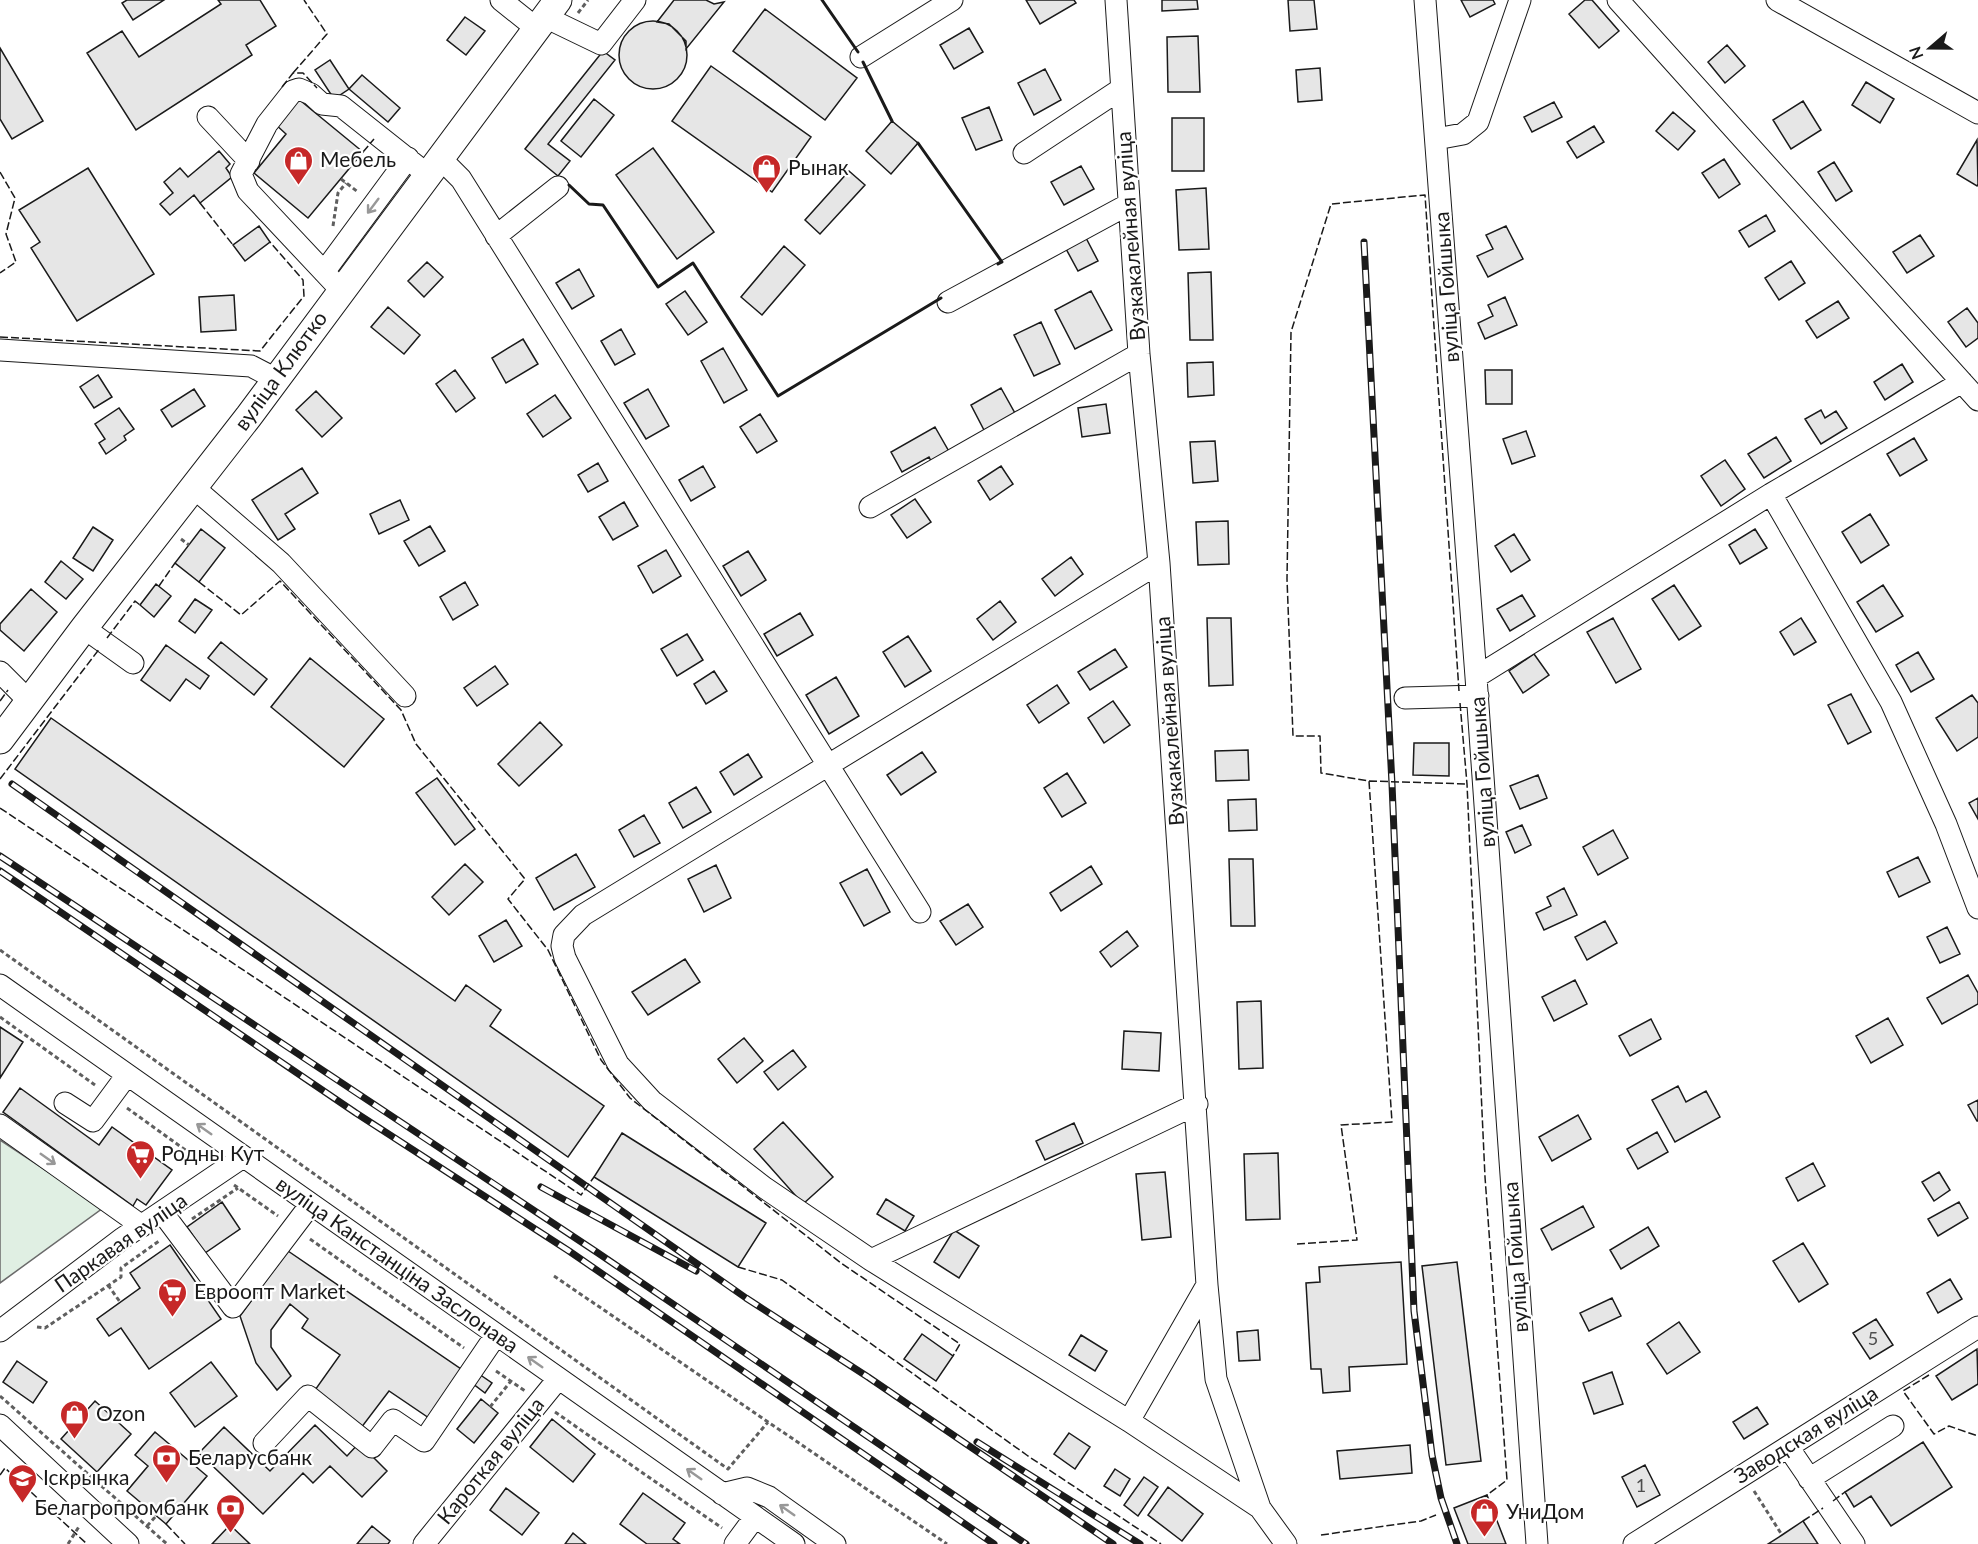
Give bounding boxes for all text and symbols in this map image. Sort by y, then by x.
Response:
north arrow [1900,18,1960,78]
text: N [1904,44,1926,62]
street label: Вузкакалейная вуліца [1110,130,1149,342]
shop icon: Мебель [283,144,315,186]
place label: Мебель [320,146,396,171]
shop icon: Рынак [751,152,783,194]
place label: Рынак [788,154,849,179]
one-way arrow [367,198,380,214]
street label: вуліца Гойшыка [1428,211,1463,363]
street label: вуліца Клютко [228,306,331,435]
street label: Вузкакалейная вуліца [1149,615,1188,827]
street label: вуліца Гойшыка [1464,696,1499,848]
one-way arrow [196,1123,212,1135]
supermarket icon: Родны Кут [124,1138,156,1180]
place label: Родны Кут [161,1140,265,1165]
one-way arrow [39,1153,55,1165]
street label: вуліца Канстанціна Заслонава [272,1170,524,1357]
street label: вуліца Гойшыка [1497,1181,1532,1333]
street label: Паркавая вуліца [49,1187,191,1297]
supermarket icon: Евроопт Market [157,1276,189,1318]
place label: Евроопт Market [194,1278,346,1303]
house number: 5 [1868,1327,1878,1349]
one-way arrow [527,1356,543,1368]
street label: Заводская вуліца [1729,1380,1882,1488]
street label: Кароткая вуліца [431,1392,549,1528]
shop icon: Ozon [59,1398,91,1440]
place label: Ozon [96,1400,146,1425]
bank icon: Беларусбанк [151,1442,183,1484]
place label: Беларусбанк [188,1444,312,1469]
school or university icon: Іскрынка [6,1462,38,1504]
place label: Іскрынка [43,1464,130,1489]
one-way arrow [687,1468,703,1480]
house number: 1 [1636,1474,1646,1496]
bank icon: Белагропромбанк [214,1492,246,1534]
place label: Белагропромбанк [34,1494,209,1519]
shop icon: УниДом [1469,1496,1501,1538]
place label: УниДом [1506,1498,1584,1523]
one-way arrow [780,1504,796,1516]

